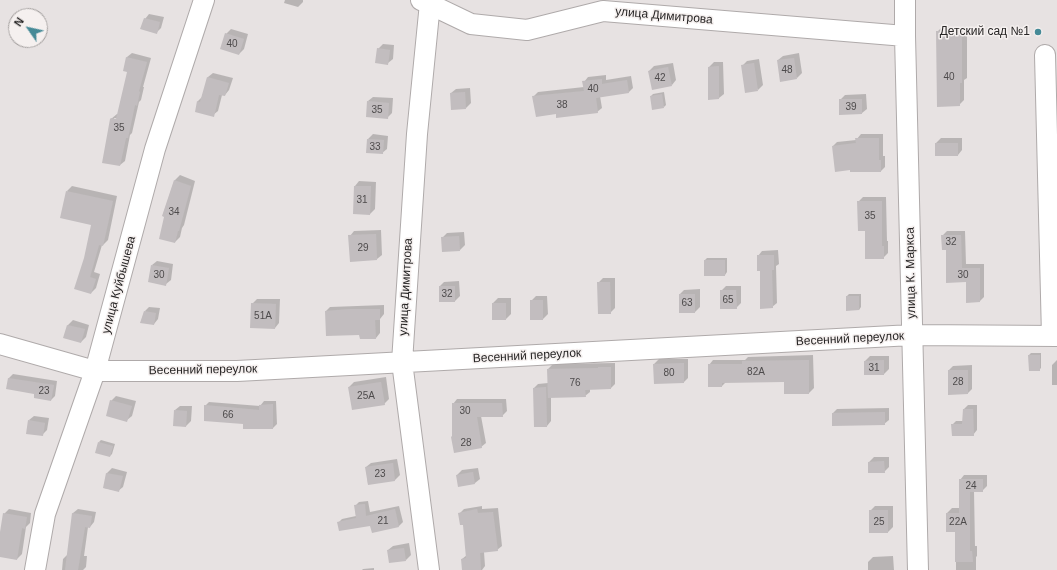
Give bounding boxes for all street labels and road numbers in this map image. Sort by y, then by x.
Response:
street label: улица Димитрова [615,5,713,27]
street label: улица К. Маркса [903,227,919,319]
street label: улица Куйбышева [99,234,139,336]
street label: улица Димитрова [396,238,416,336]
street label: Весенний переулок [795,329,905,349]
street label: Весенний переулок [472,346,582,366]
street label: Весенний переулок [149,362,257,378]

